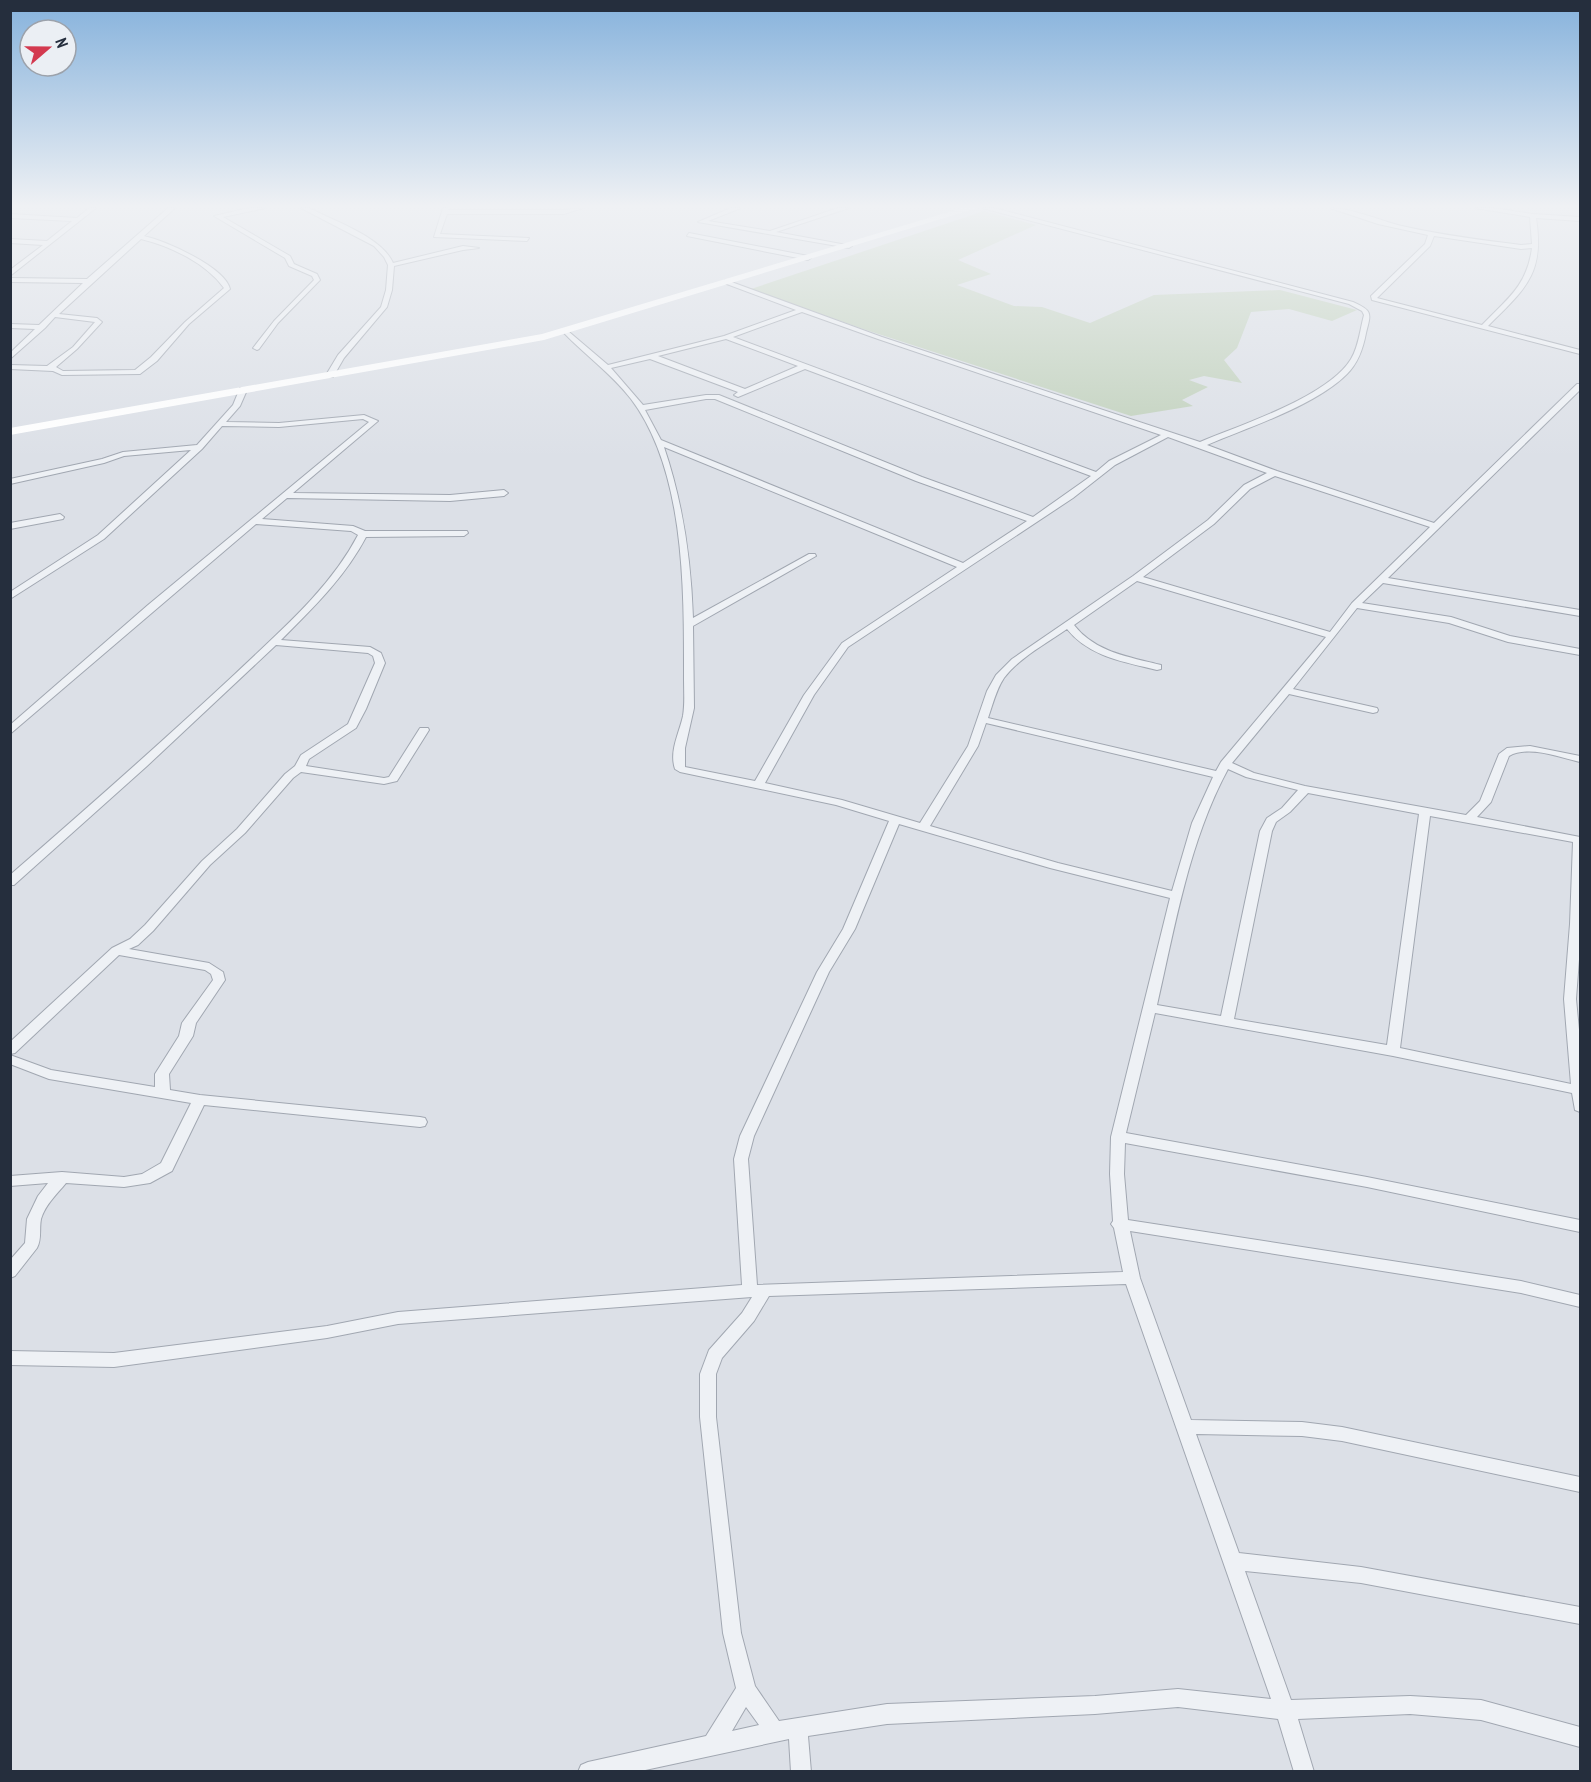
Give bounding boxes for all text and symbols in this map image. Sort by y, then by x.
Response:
north arrow [18,18,78,78]
text: N [51,35,73,50]

